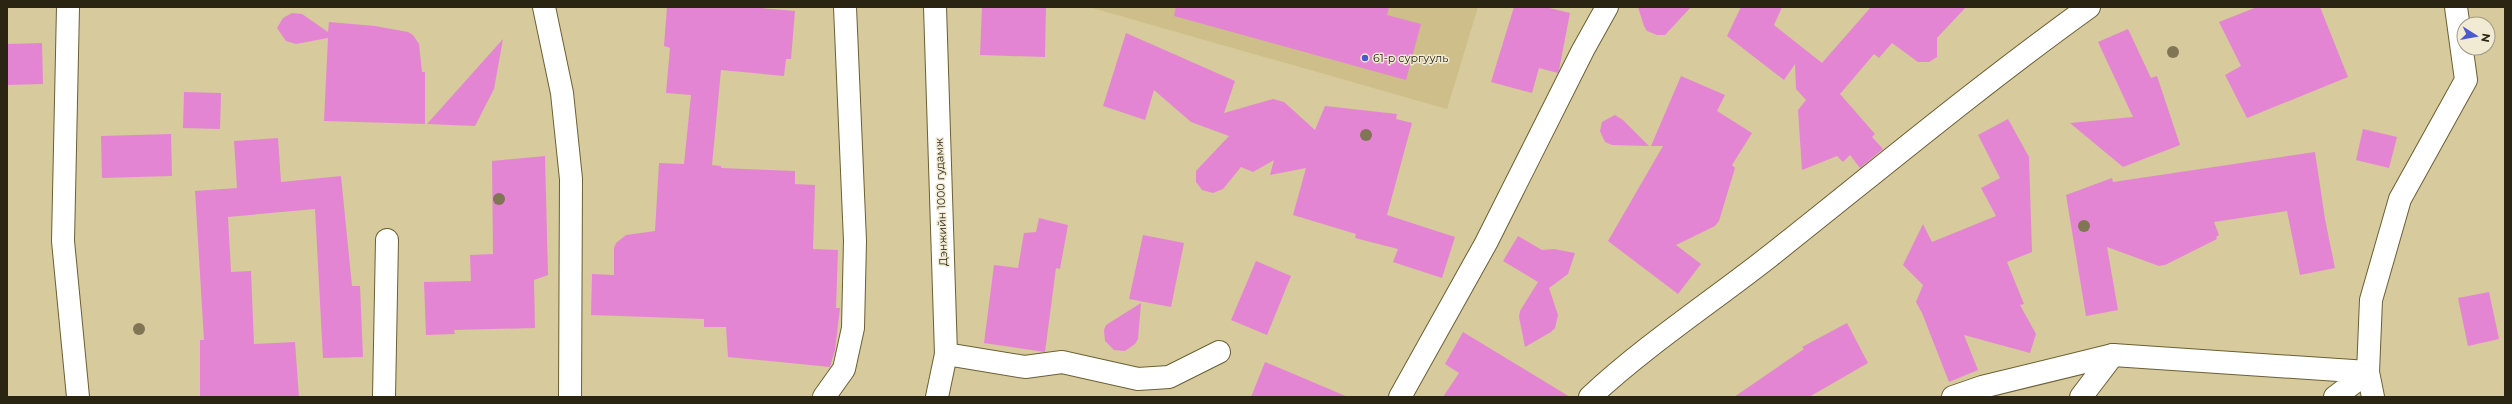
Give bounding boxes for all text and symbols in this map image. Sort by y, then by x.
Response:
north arrow [2456,16,2496,56]
text: N [2478,32,2494,44]
place label: 61-р сургууль [1373,51,1448,65]
marker: 61-р сургууль [1360,53,1370,63]
street label: Дэнжийн 1000 гудамж [932,138,950,266]

